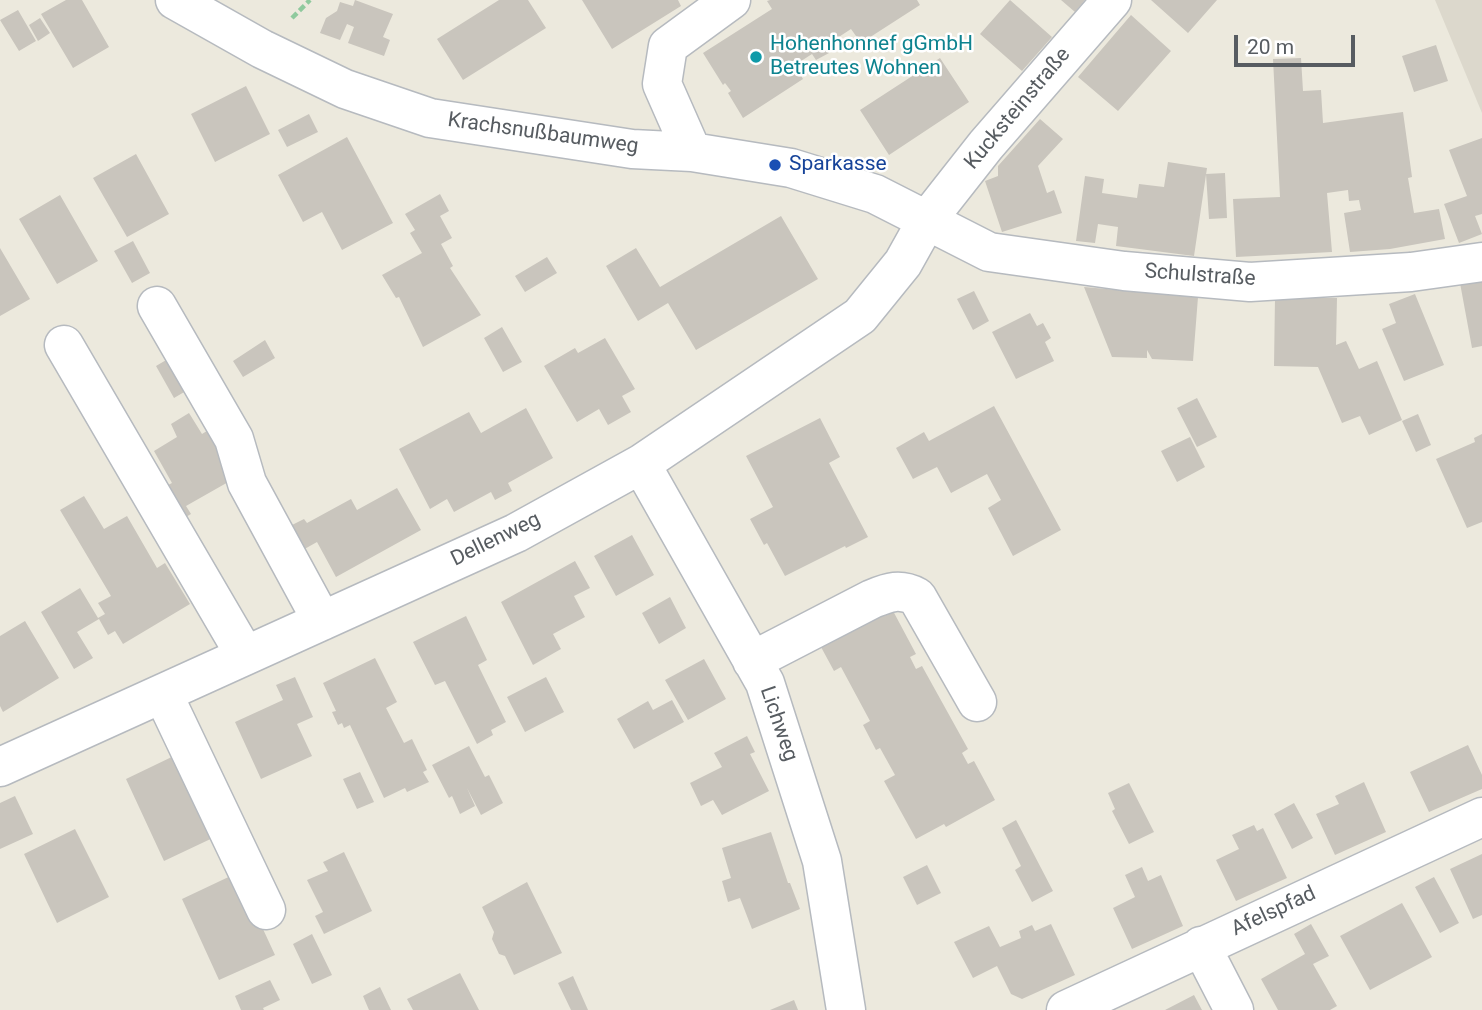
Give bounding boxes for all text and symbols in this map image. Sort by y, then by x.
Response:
scale bar [1237,21,1358,65]
place label: Hohenhonnef gGmbH Betreutes Wohnen [770,32,973,82]
text: 20 m [1247,35,1294,59]
street label: Kucksteinstraße [960,43,1076,175]
marker: Hohenhonnef gGmbH Betreutes Wohnen [748,49,764,65]
street label: Krachsnußbaumweg [446,108,640,160]
place label: Sparkasse [789,152,887,178]
marker: Sparkasse [767,157,783,173]
street label: Schulstraße [1144,260,1256,292]
street label: Dellenweg [447,508,545,572]
street label: Lichweg [753,683,803,765]
street label: Afelspfad [1228,882,1320,942]

